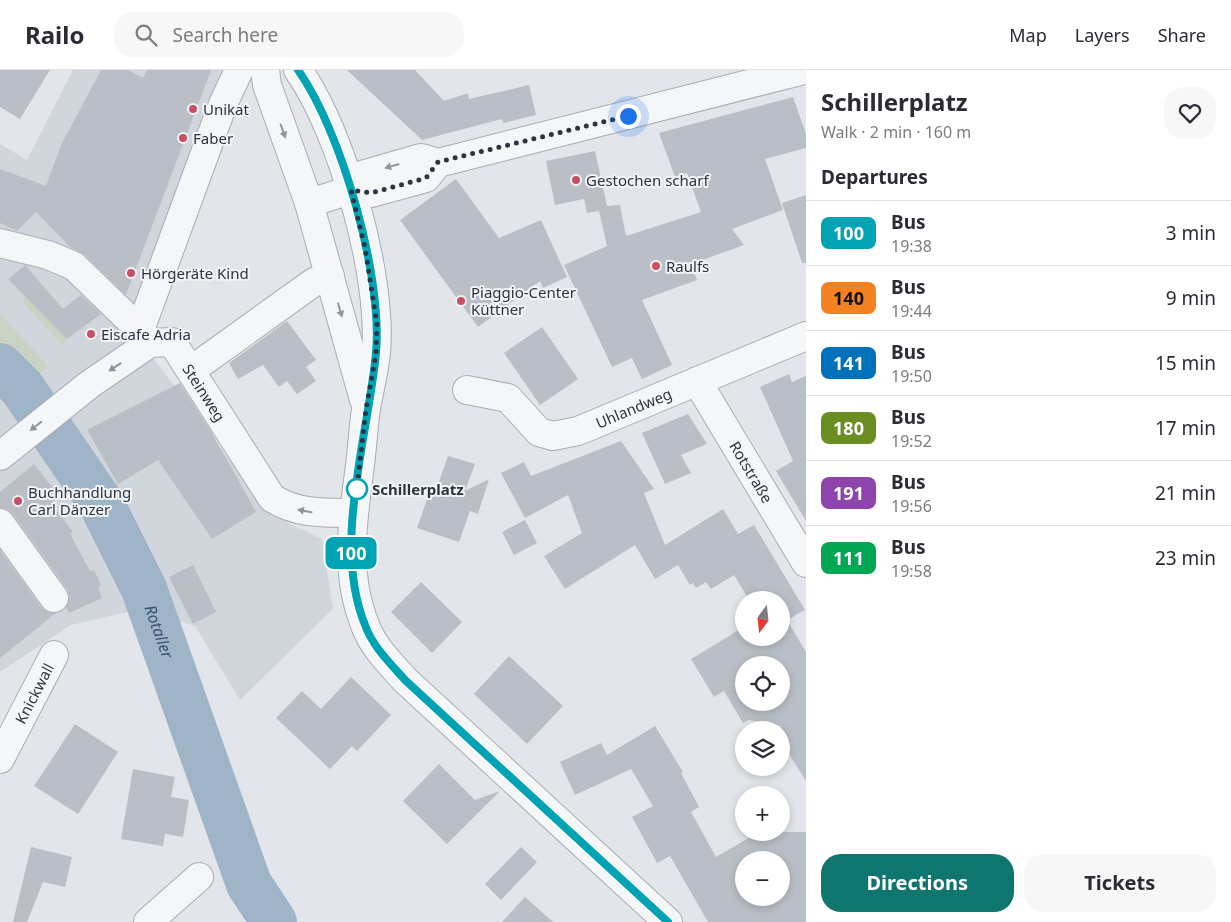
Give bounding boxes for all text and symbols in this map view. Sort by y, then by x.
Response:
search box [114,12,464,57]
text: Railo [25,18,84,51]
icon: search [132,21,160,49]
text: Search here [172,22,278,48]
text: Map [1009,23,1047,47]
text: Layers [1075,23,1130,47]
text: Share [1158,23,1206,47]
text: Schillerplatz [821,85,968,118]
button: heart [1164,87,1216,139]
place label: Unikat [203,99,250,119]
marker: Unikat [187,103,199,115]
your location [616,104,641,129]
text: Walk · 2 min · 160 m [821,121,971,143]
one-way arrow [279,124,287,139]
place label: Faber [193,128,233,148]
marker: Faber [177,132,189,144]
one-way arrow [384,163,399,171]
text: Departures [821,164,928,190]
place label: Gestochen scharf [586,170,709,190]
marker: Gestochen scharf [570,174,582,186]
text: Bus [891,209,926,235]
text: 3 min [1166,220,1216,246]
text: 100 [833,221,864,245]
text: 19:38 [891,235,932,257]
place label: Raulfs [666,256,709,276]
marker: Raulfs [650,260,662,272]
place label: Hörgeräte Kind [141,263,249,283]
marker: Hörgeräte Kind [125,267,137,279]
text: Bus [891,274,926,300]
place label: Piaggio-Center Küttner [471,282,576,319]
text: 9 min [1166,285,1216,311]
text: 140 [833,286,864,310]
marker: Piaggio-Center Küttner [455,295,467,307]
text: 19:44 [891,300,932,322]
one-way arrow [336,303,344,318]
place label: Eiscafe Adria [101,324,191,344]
marker: Eiscafe Adria [85,328,97,340]
text: Bus [891,339,926,365]
text: 15 min [1155,350,1216,376]
text: 141 [833,351,864,375]
street label: Steinweg [179,360,230,425]
one-way arrow [108,362,122,372]
text: 19:50 [891,365,932,387]
street label: Uhlandweg [593,383,675,433]
text: Bus [891,404,926,430]
text: 17 min [1155,415,1216,441]
text: 180 [833,416,864,440]
one-way arrow [30,421,43,432]
text: 19:52 [891,430,932,452]
street label: Rotstraße [725,437,778,507]
text: Bus [891,469,926,495]
marker: Schillerplatz [346,478,368,500]
place label: Schillerplatz [372,479,464,499]
text: 21 min [1155,480,1216,506]
text: 191 [833,481,864,505]
place label: Buchhandlung Carl Dänzer [28,482,131,519]
marker: Buchhandlung Carl Dänzer [12,495,24,507]
text: 19:56 [891,495,932,517]
one-way arrow [296,506,312,514]
text: Bus [891,534,926,560]
line badge: 100 [322,537,380,569]
text: 100 [336,541,366,565]
text: 23 min [1155,545,1216,571]
text: 111 [833,546,864,570]
text: 19:58 [891,560,932,582]
north arrow [735,591,790,646]
map controls [735,591,790,906]
water label: Rotaller [140,602,179,662]
button: locate [735,656,790,711]
street label: Knickwall [10,660,58,727]
button: layers [735,721,790,776]
button: + [735,786,790,841]
button: − [735,851,790,906]
button: Directions [821,854,1014,912]
button: Tickets [1024,854,1216,912]

